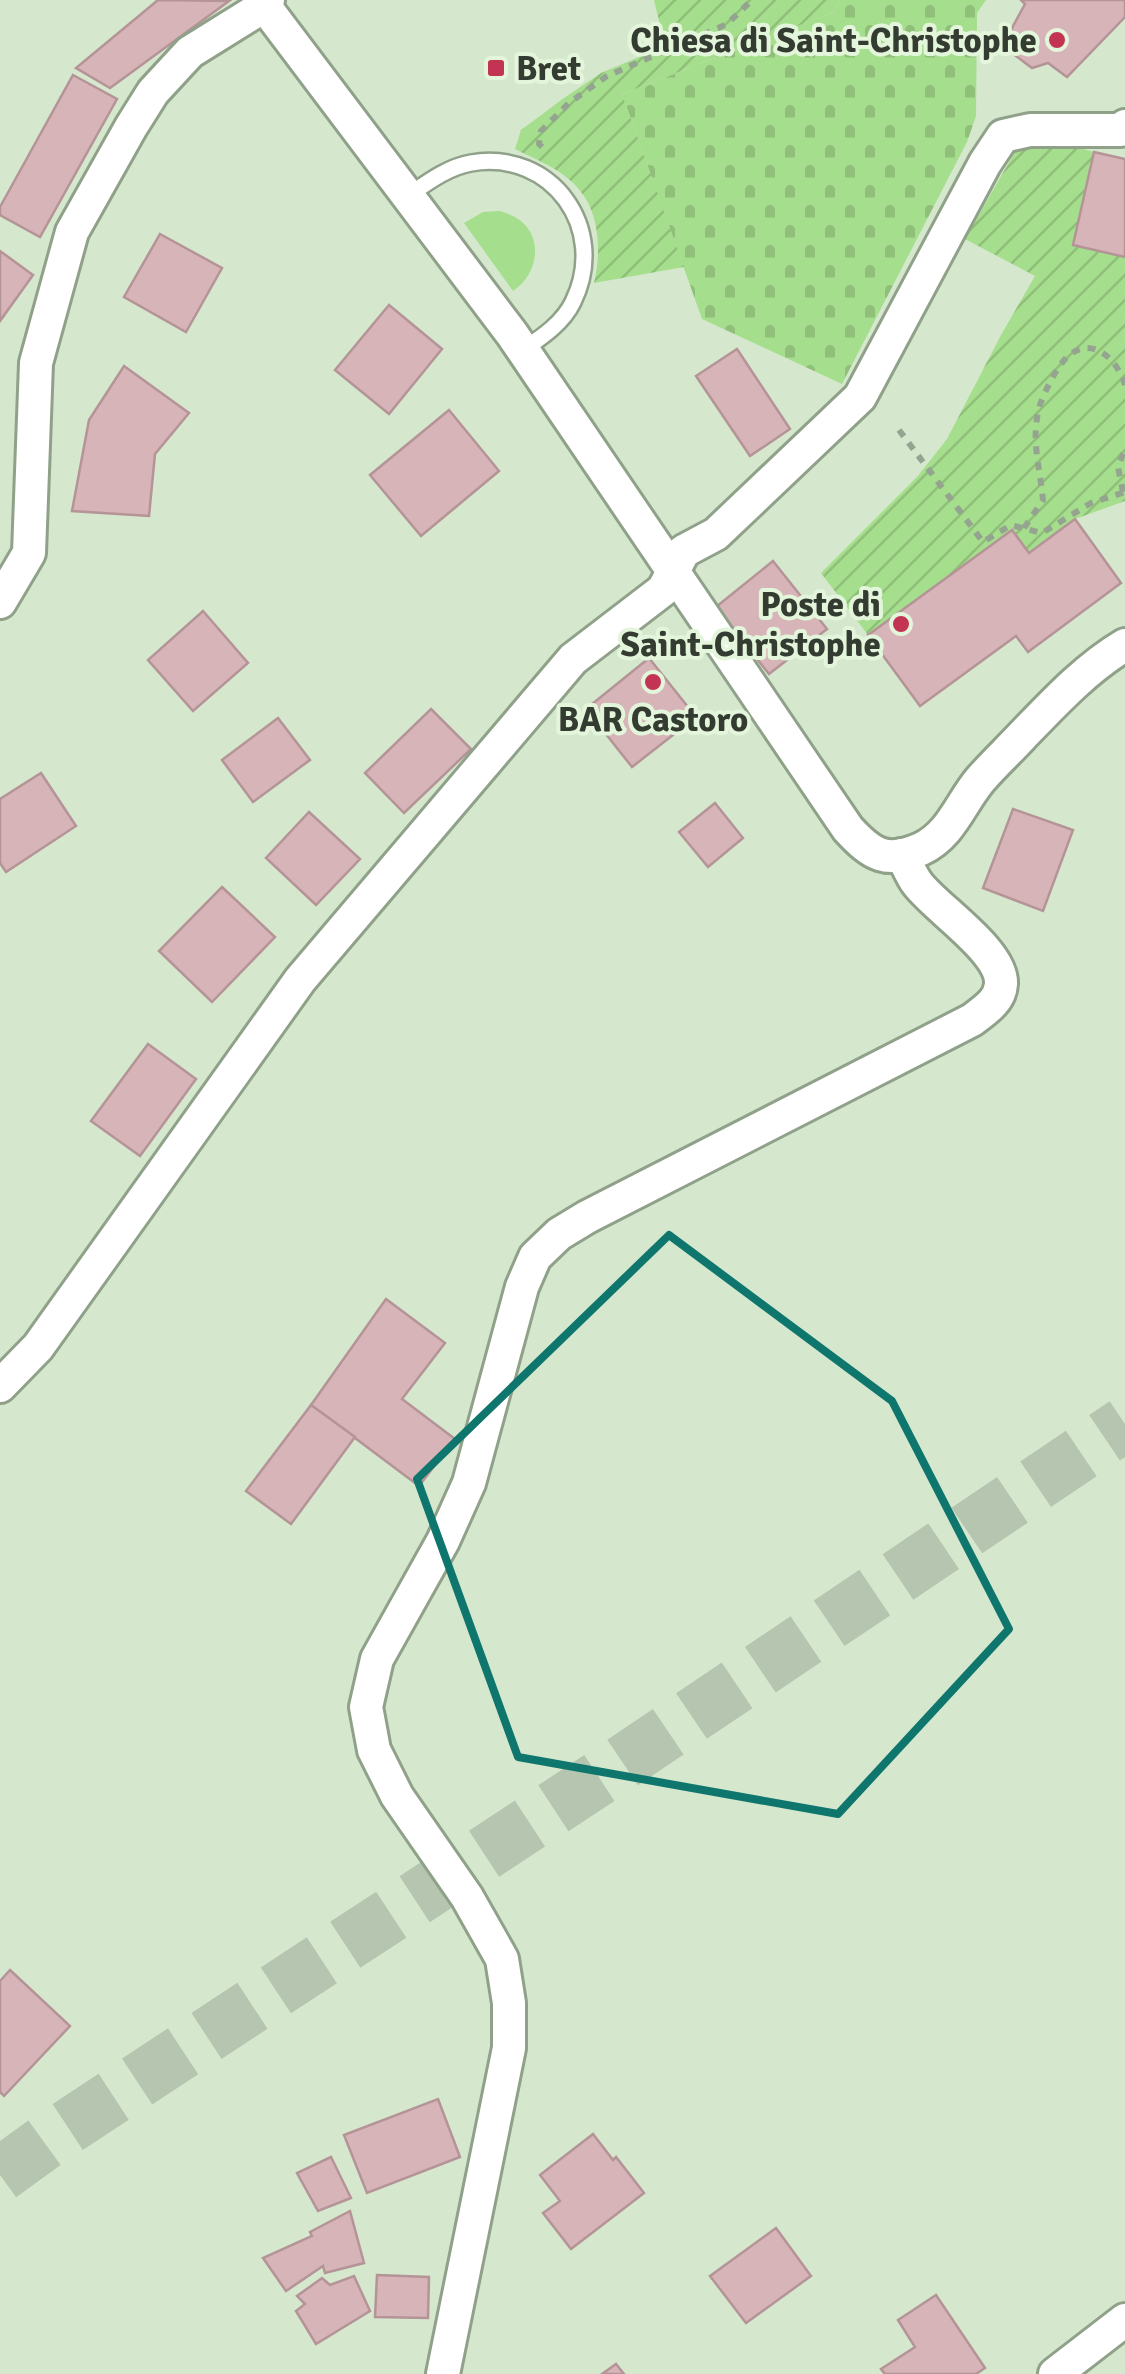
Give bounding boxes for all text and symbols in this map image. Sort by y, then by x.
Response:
place label: Chiesa di Saint-Christophe [630,19,1037,62]
marker: Chiesa di Saint-Christophe [1046,29,1068,51]
place label: Bret [516,47,581,90]
marker: Bret [485,57,507,79]
place label: Poste di Saint-Christophe [620,583,881,666]
marker: Poste di Saint-Christophe [890,613,912,635]
marker: BAR Castoro [642,671,664,693]
place label: BAR Castoro [558,698,748,741]

